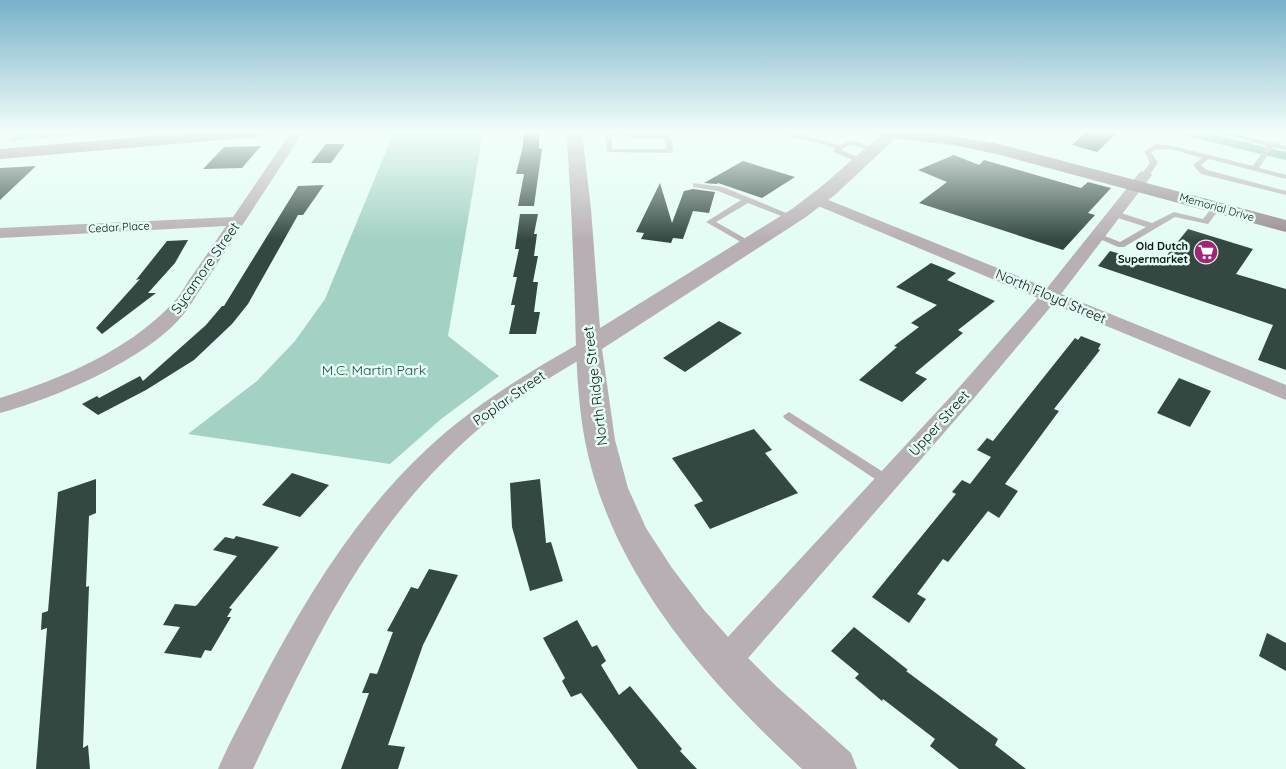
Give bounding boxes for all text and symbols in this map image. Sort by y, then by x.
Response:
street label: Memorial Drive [1178,190,1256,224]
street label: Cedar Place [88,218,150,236]
street label: Sycamore Street [167,218,243,317]
place label: Old Dutch Supermarket [1118,239,1188,266]
supermarket icon: Old Dutch Supermarket [1193,239,1219,265]
street label: North Floyd Street [993,265,1109,328]
street label: North Ridge Street [579,325,611,447]
park label: M.C. Martin Park [322,361,426,379]
street label: Poplar Street [469,366,549,430]
street label: Upper Street [905,386,973,460]

